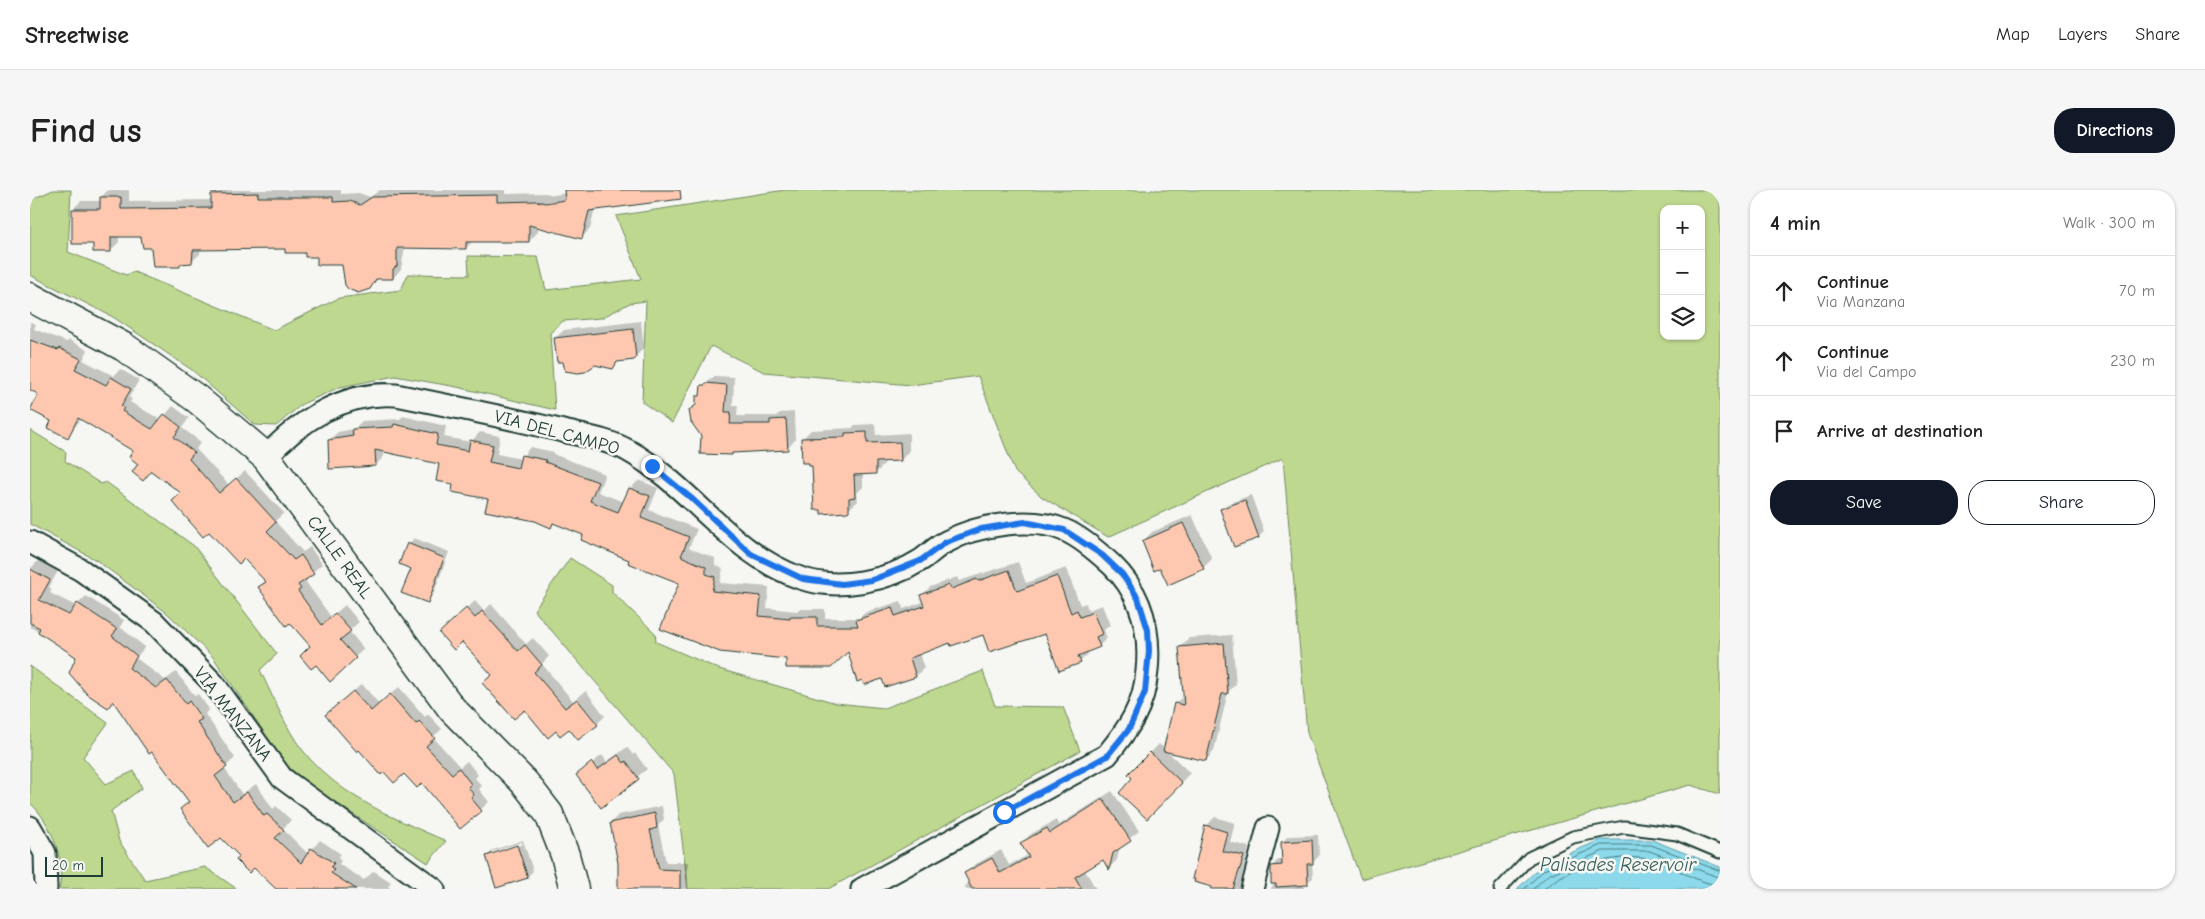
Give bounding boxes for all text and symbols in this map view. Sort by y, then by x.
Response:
text: Streetwise [25,21,129,49]
text: Map [1996,24,2030,45]
text: Layers [2058,24,2107,45]
text: Share [2135,24,2180,45]
button: Directions [2054,108,2175,153]
text: Find us [30,110,142,151]
map controls [1660,205,1705,340]
button: + [1660,205,1705,250]
text: 4 min [1770,211,1821,235]
text: Walk · 300 m [2063,214,2155,232]
button: − [1660,250,1705,295]
text: Continue [1817,271,1889,293]
icon: ahead [1770,277,1798,305]
text: 70 m [2119,282,2155,300]
text: Via Manzana [1817,293,1905,311]
button: layers [1660,295,1705,340]
text: Continue [1817,341,1889,363]
icon: ahead [1770,347,1798,375]
text: 230 m [2110,352,2155,370]
text: Via del Campo [1817,363,1916,381]
street label: VIA DEL CAMPO [492,406,622,459]
icon: arrive [1770,417,1798,445]
text: Arrive at destination [1817,420,1983,442]
route end [641,455,664,478]
button: Save [1770,480,1958,525]
button: Share [1968,480,2155,525]
street label: CALLE REAL [302,512,377,603]
street label: VIA MANZANA [189,663,276,766]
route start [993,801,1016,824]
scale bar [45,854,102,877]
water label: Palisades Reservoir [1540,854,1697,876]
text: 20 m [52,857,84,874]

